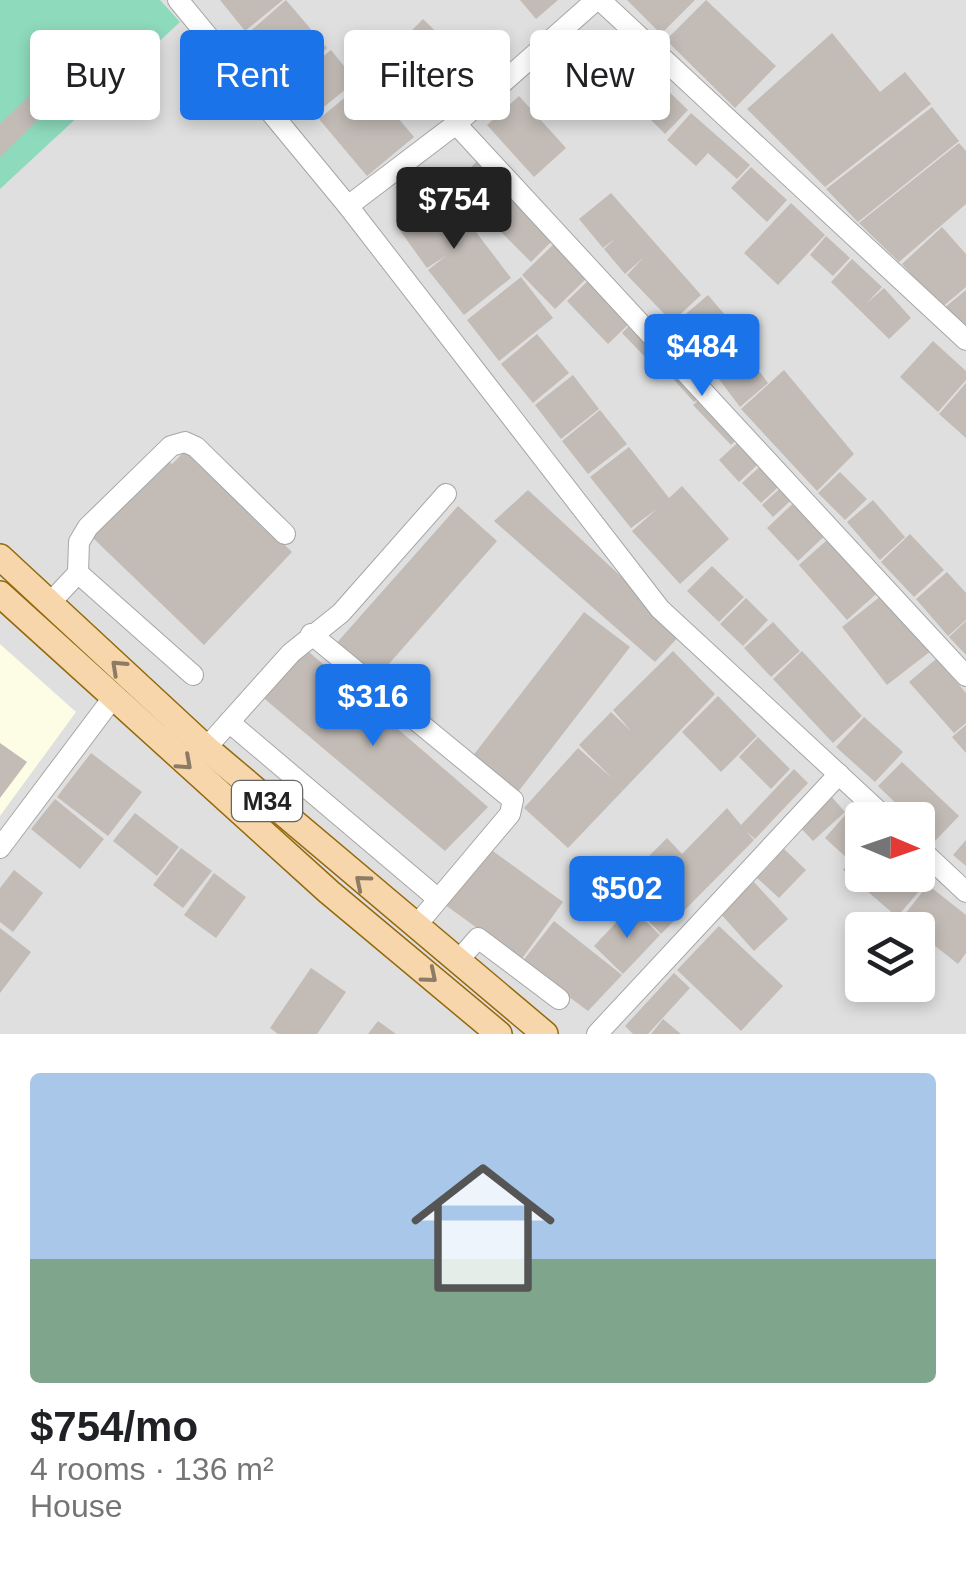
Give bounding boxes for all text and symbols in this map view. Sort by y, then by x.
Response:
chip: Buy [30,30,160,120]
chip: Rent [180,30,324,120]
chip: Filters [344,30,510,120]
chip: New [530,30,670,120]
pin: $754 [395,167,513,252]
text: $754 [418,181,490,217]
pin: $484 [643,314,761,399]
text: $484 [666,328,738,364]
one-way arrow [111,661,130,679]
pin: $316 [314,664,432,749]
text: $316 [337,678,409,714]
one-way arrow [173,752,191,770]
road number: M34 [232,781,302,821]
north arrow [845,802,935,892]
map controls [845,802,935,1002]
pin: $502 [568,856,686,941]
text: $502 [591,870,663,906]
one-way arrow [356,876,374,894]
button: layers [845,912,935,1002]
one-way arrow [419,965,437,983]
icon: home [393,1138,573,1318]
text: $754/mo [30,1403,198,1450]
text: 4 rooms · 136 m² [30,1451,274,1487]
text: House [30,1488,123,1524]

